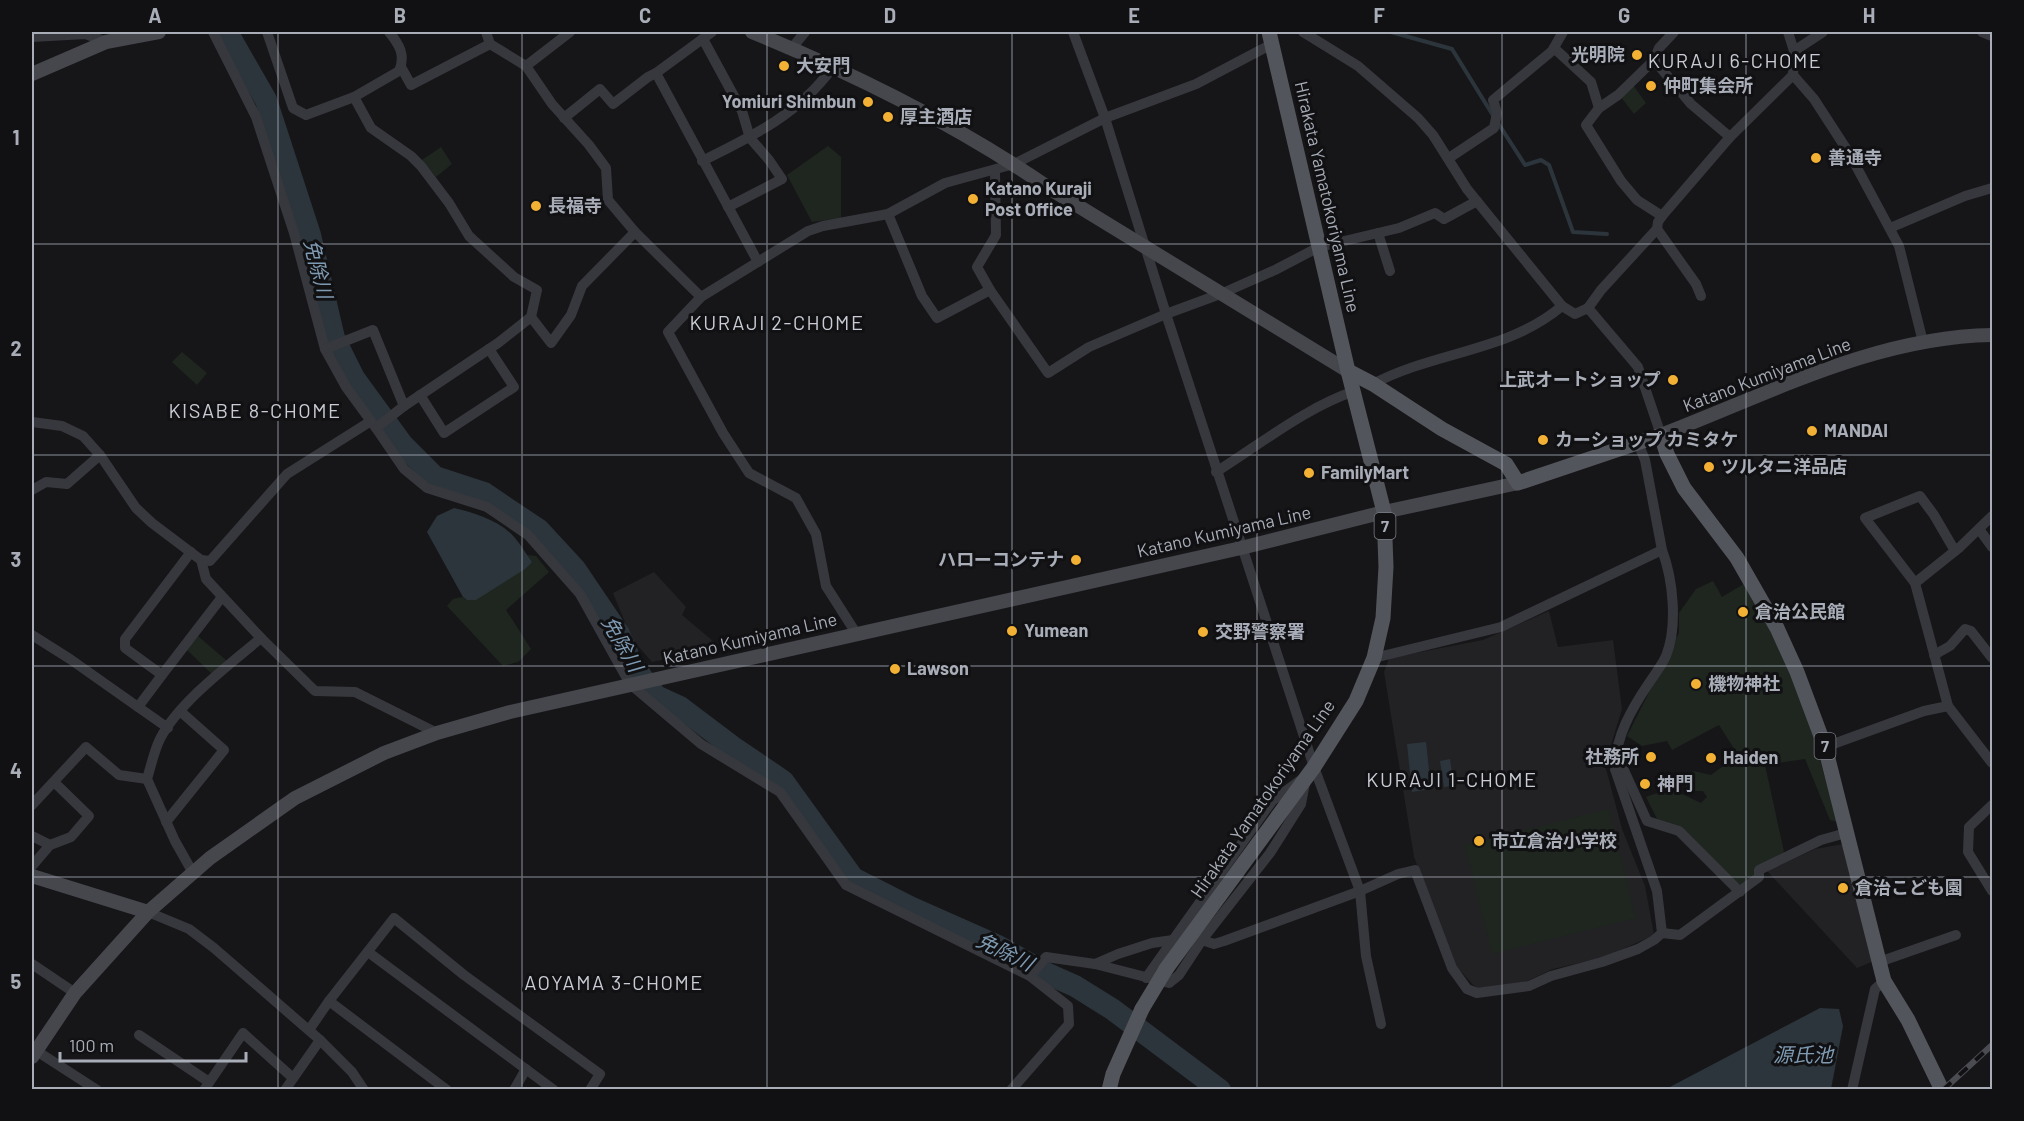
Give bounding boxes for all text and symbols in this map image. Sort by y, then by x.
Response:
text: A [148,3,162,27]
text: B [394,3,406,27]
text: C [639,3,651,27]
text: D [884,3,896,27]
text: E [1128,3,1140,27]
text: F [1373,3,1385,27]
text: G [1618,3,1630,27]
text: H [1863,3,1875,27]
place label: 光明院 [1571,43,1625,65]
marker: 光明院 [1630,48,1644,62]
district label: KURAJI 6-CHOME [1648,48,1822,72]
place label: 大安門 [796,54,850,76]
marker: 大安門 [777,59,791,73]
place label: 仲町集会所 [1663,74,1753,96]
street label: Hirakata Yamatokoriyama Line [1291,79,1365,315]
marker: 仲町集会所 [1644,79,1658,93]
place label: Yomiuri Shimbun [722,90,856,112]
marker: Yomiuri Shimbun [861,95,875,109]
place label: 厚主酒店 [900,105,972,127]
marker: 厚主酒店 [881,110,895,124]
text: 1 [12,125,20,149]
place label: 善通寺 [1828,146,1882,168]
marker: 善通寺 [1809,151,1823,165]
place label: Katano Kuraji Post Office [985,177,1092,220]
marker: Katano Kuraji Post Office [966,192,980,206]
place label: 長福寺 [548,194,602,216]
marker: 長福寺 [529,199,543,213]
water label: 免除川 [300,237,338,303]
district label: KURAJI 2-CHOME [689,310,865,334]
street label: Katano Kumiyama Line [1680,332,1854,416]
text: 2 [10,336,22,360]
place label: 上武オートショップ [1499,368,1661,390]
marker: 上武オートショップ [1666,373,1680,387]
district label: KISABE 8-CHOME [168,398,342,422]
place label: MANDAI [1824,419,1888,441]
marker: MANDAI [1805,424,1819,438]
place label: カーショップ カミタケ [1555,428,1738,450]
marker: カーショップ カミタケ [1536,433,1550,447]
place label: ツルタニ洋品店 [1721,455,1847,477]
marker: ツルタニ洋品店 [1702,460,1716,474]
place label: FamilyMart [1321,461,1409,483]
marker: FamilyMart [1302,466,1316,480]
street label: Katano Kumiyama Line [1135,500,1313,562]
road number: 7 [1374,513,1396,539]
text: 3 [11,547,21,571]
place label: ハローコンテナ [938,548,1064,570]
marker: ハローコンテナ [1069,553,1083,567]
place label: 倉治公民館 [1755,600,1845,622]
marker: 倉治公民館 [1736,605,1750,619]
street label: Katano Kumiyama Line [661,607,839,669]
water label: 免除川 [597,612,649,677]
place label: Yumean [1024,619,1088,641]
place label: 交野警察署 [1215,620,1305,642]
marker: Yumean [1005,624,1019,638]
marker: 交野警察署 [1196,625,1210,639]
place label: Lawson [907,657,969,679]
marker: Lawson [888,662,902,676]
place label: 機物神社 [1708,672,1780,694]
marker: 機物神社 [1689,677,1703,691]
street label: Hirakata Yamatokoriyama Line [1185,695,1339,902]
road number: 7 [1814,733,1836,759]
place label: 社務所 [1585,745,1639,767]
place label: Haiden [1723,746,1778,768]
marker: 社務所 [1644,750,1658,764]
marker: Haiden [1704,751,1718,765]
text: 4 [10,758,22,782]
district label: KURAJI 1-CHOME [1366,767,1538,791]
place label: 神門 [1657,772,1693,794]
marker: 神門 [1638,777,1652,791]
place label: 市立倉治小学校 [1491,829,1617,851]
marker: 市立倉治小学校 [1472,834,1486,848]
place label: 倉治こども園 [1855,876,1963,898]
marker: 倉治こども園 [1836,881,1850,895]
water label: 免除川 [973,927,1039,976]
text: 5 [11,969,22,993]
district label: AOYAMA 3-CHOME [524,970,704,994]
scale bar [60,1025,246,1063]
text: 100 m [69,1034,114,1056]
water label: 源氏池 [1773,1042,1835,1066]

